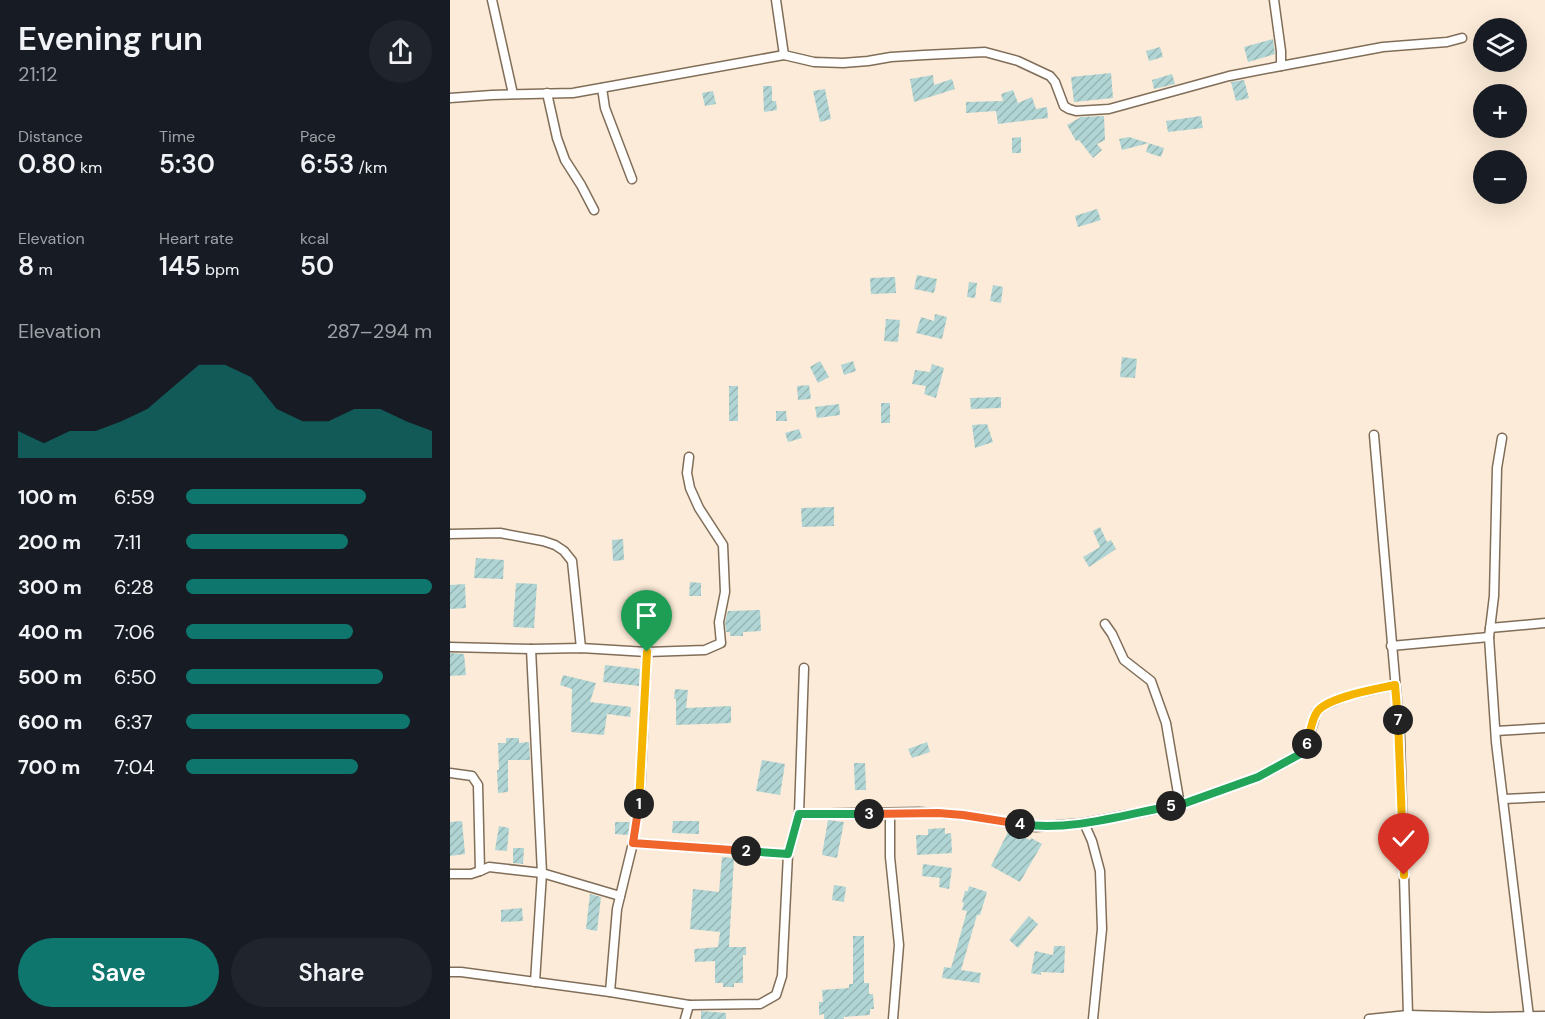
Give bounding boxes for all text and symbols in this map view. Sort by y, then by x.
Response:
text: Evening run [18,17,203,60]
map controls [1473,18,1527,204]
button: layers [1473,18,1527,72]
button: share [369,20,432,83]
text: 21:12 [18,61,58,87]
button: + [1473,84,1527,138]
text: Distance [18,126,83,147]
text: Time [159,126,195,147]
text: Pace [300,126,336,147]
text: 0.80 [18,147,76,181]
text: 5:30 [159,147,215,181]
text: 6:53 [300,147,354,181]
button: − [1473,150,1527,204]
text: km [76,157,102,178]
text: /km [354,157,387,178]
text: Elevation [18,228,85,249]
text: Heart rate [159,228,234,249]
text: kcal [300,228,329,249]
text: 8 [18,249,34,283]
text: 145 [159,249,201,283]
text: 50 [300,249,334,283]
text: m [34,259,53,280]
text: bpm [201,259,239,280]
text: Elevation [18,318,101,344]
text: 287–294 m [327,318,432,344]
text: 100 m [18,484,77,510]
text: 6:59 [114,484,155,510]
text: 200 m [18,529,81,555]
text: 7:11 [114,529,141,555]
text: 300 m [18,574,82,600]
text: 6:28 [114,574,154,600]
pin [621,590,672,652]
icon: arrive [630,599,663,632]
text: 400 m [18,619,83,645]
text: 7:06 [114,619,155,645]
text: 500 m [18,664,82,690]
text: 6:50 [114,664,156,690]
pin: 7 [1383,705,1413,735]
text: 600 m [18,709,82,735]
text: 6:37 [114,709,153,735]
text: 7 [1394,709,1402,730]
pin: 6 [1292,729,1322,759]
text: 6 [1302,733,1312,754]
text: 700 m [18,754,80,780]
text: 7:04 [114,754,155,780]
pin: 1 [624,789,654,819]
pin: 5 [1156,791,1186,821]
text: 1 [636,793,642,814]
text: 5 [1166,795,1176,816]
pin: 3 [854,799,884,829]
text: 3 [864,803,874,824]
pin: 4 [1005,809,1035,839]
text: 4 [1015,813,1025,834]
pin [1378,813,1429,875]
icon: check [1387,822,1420,855]
pin: 2 [731,836,761,866]
text: 2 [741,840,751,861]
button: Save [18,938,219,1007]
button: Share [231,938,432,1007]

